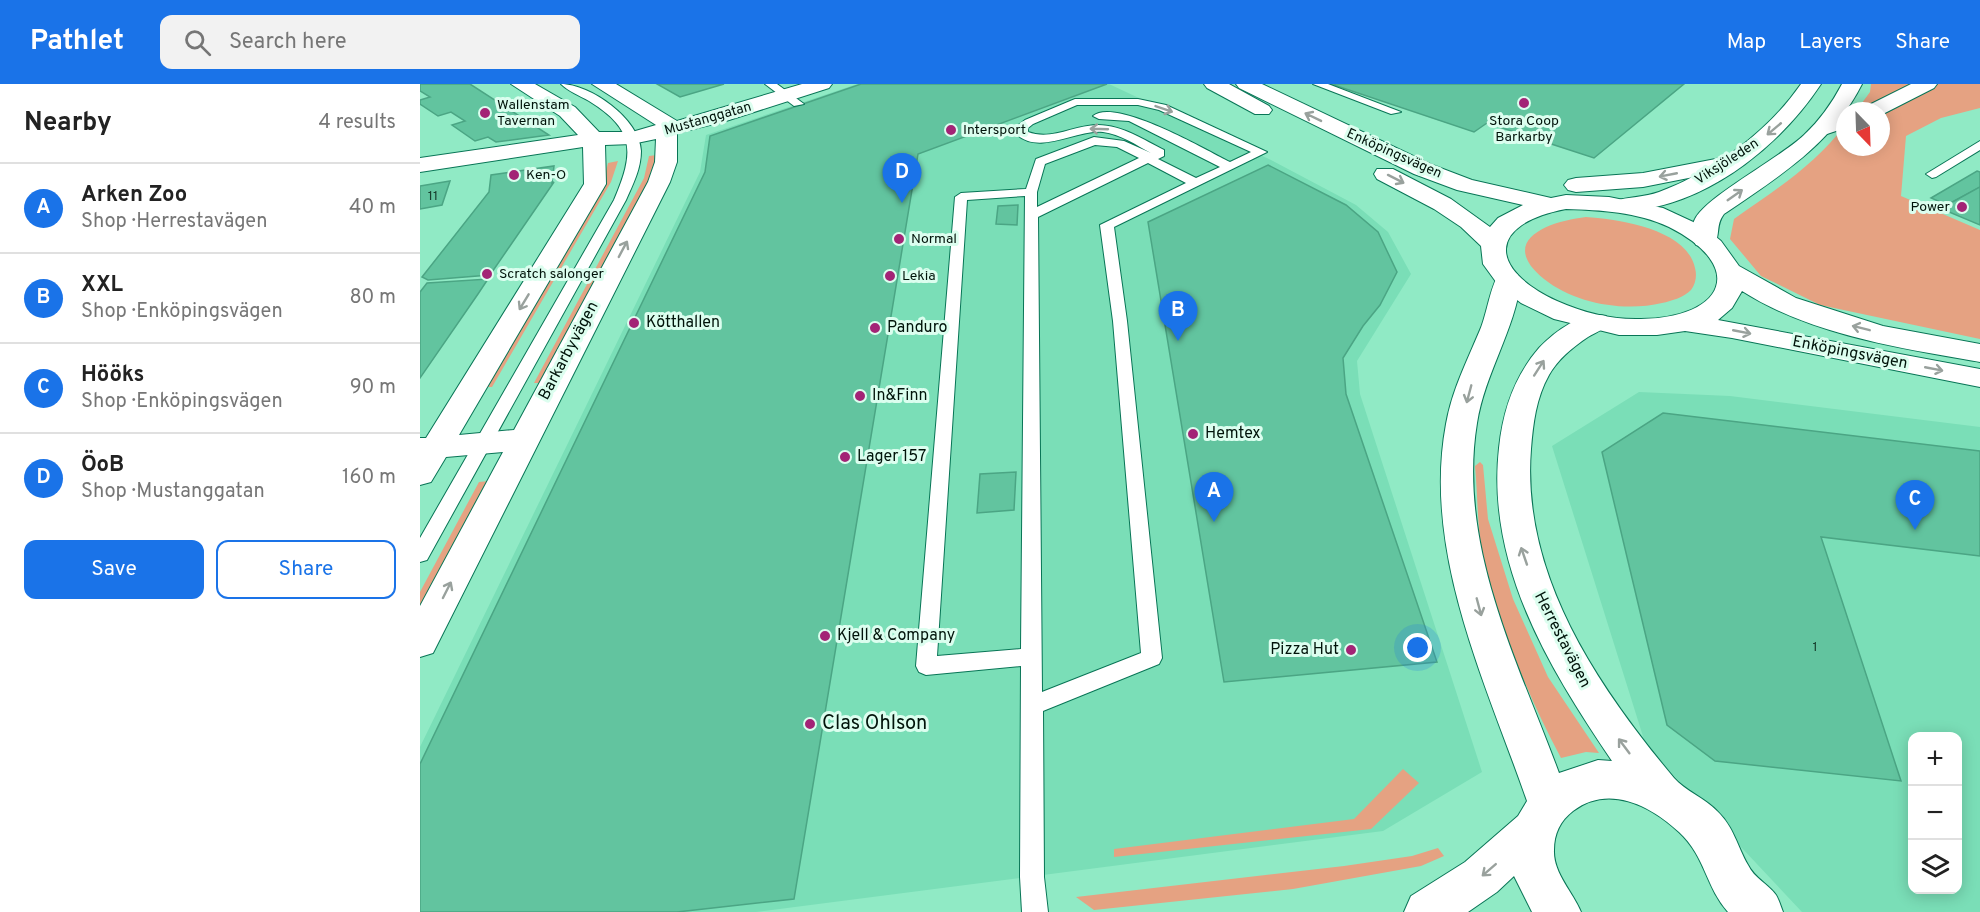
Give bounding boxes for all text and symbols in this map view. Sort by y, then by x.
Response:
search box [160,15,580,69]
text: Pathlet [30,24,124,60]
icon: search [181,26,214,59]
text: Search here [229,29,347,56]
text: Map [1727,29,1766,56]
text: Layers [1799,29,1862,56]
text: Share [1895,29,1950,56]
marker: Stora Coop Barkarby [1517,96,1531,110]
place label: Wallenstam Tavernan [497,97,570,130]
street label: Mustanggatan [662,98,754,140]
north arrow [1836,102,1890,156]
one-way arrow [1154,104,1173,115]
marker: Wallenstam Tavernan [478,106,492,120]
text: Nearby [24,107,112,140]
text: 4 results [319,110,396,136]
one-way arrow [1304,110,1322,122]
place label: Stora Coop Barkarby [1489,113,1559,146]
place label: Intersport [963,122,1026,139]
one-way arrow [1766,122,1782,135]
marker: Intersport [944,123,958,137]
one-way arrow [1090,123,1110,134]
street label: Enköpingsvägen [1344,125,1444,183]
street label: Viksjöleden [1692,135,1762,189]
pin: D [882,154,922,203]
place label: Ken-O [526,167,566,184]
marker: Ken-O [507,168,521,182]
one-way arrow [1659,170,1679,181]
one-way arrow [1386,174,1404,185]
text: Arken Zoo [81,182,187,209]
house number: 11 [428,188,438,205]
one-way arrow [1727,189,1743,201]
text: A [36,195,51,221]
text: 40 m [349,195,396,221]
place label: Power [1910,199,1951,216]
marker: Power [1955,200,1969,214]
text: Shop · Herrestavägen [81,209,268,235]
place label: Normal [911,231,957,248]
marker: Normal [892,232,906,246]
one-way arrow [618,241,629,259]
place label: Scratch salonger [499,266,605,283]
marker: Scratch salonger [480,267,494,281]
place label: Lekia [902,268,936,285]
marker: Lekia [883,269,897,283]
text: XXL [81,272,123,299]
text: B [37,285,50,311]
text: 80 m [350,285,396,311]
pin: B [1158,292,1197,341]
one-way arrow [518,293,530,310]
street label: Barkarbyvägen [535,298,603,404]
text: Shop · Enköpingsvägen [81,299,283,325]
place label: Kötthallen [646,313,720,333]
marker: Kötthallen [627,316,641,330]
place label: Panduro [887,318,948,338]
marker: Panduro [868,321,882,335]
one-way arrow [1852,322,1871,334]
one-way arrow [1732,327,1752,338]
street label: Enköpingsvägen [1791,332,1909,374]
one-way arrow [1533,360,1545,377]
text: Hööks [81,362,144,389]
one-way arrow [1923,364,1943,375]
text: C [37,375,50,401]
text: 90 m [350,375,396,401]
one-way arrow [1462,384,1474,403]
place label: In&Finn [872,386,928,406]
text: Shop · Enköpingsvägen [81,389,283,415]
marker: In&Finn [853,389,867,403]
place label: Hemtex [1205,424,1261,444]
marker: Hemtex [1186,427,1200,441]
place label: Lager 157 [857,447,926,467]
marker: Lager 157 [838,450,852,464]
text: ÖoB [81,452,124,479]
text: D [36,465,51,491]
text: 160 m [342,465,396,491]
pin: A [1194,472,1234,522]
text: Shop · Mustanggatan [81,479,265,505]
pin: C [1896,480,1934,530]
button: Save [24,540,204,599]
button: Share [216,540,396,599]
one-way arrow [1518,547,1529,566]
one-way arrow [441,582,453,600]
street label: Herrestavägen [1529,589,1595,691]
one-way arrow [1473,597,1485,616]
place label: Kjell & Company [837,626,955,646]
marker: Kjell & Company [818,629,832,643]
your location [1403,633,1432,662]
house number: 1 [1812,639,1818,656]
place label: Pizza Hut [1270,640,1339,660]
marker: Pizza Hut [1344,643,1358,657]
place label: Clas Ohlson [822,711,927,737]
marker: Clas Ohlson [803,717,817,731]
map controls [1908,732,1962,894]
button: + [1908,732,1962,786]
one-way arrow [1618,739,1631,755]
button: − [1908,786,1962,840]
button: layers [1908,840,1962,894]
one-way arrow [1481,863,1496,877]

